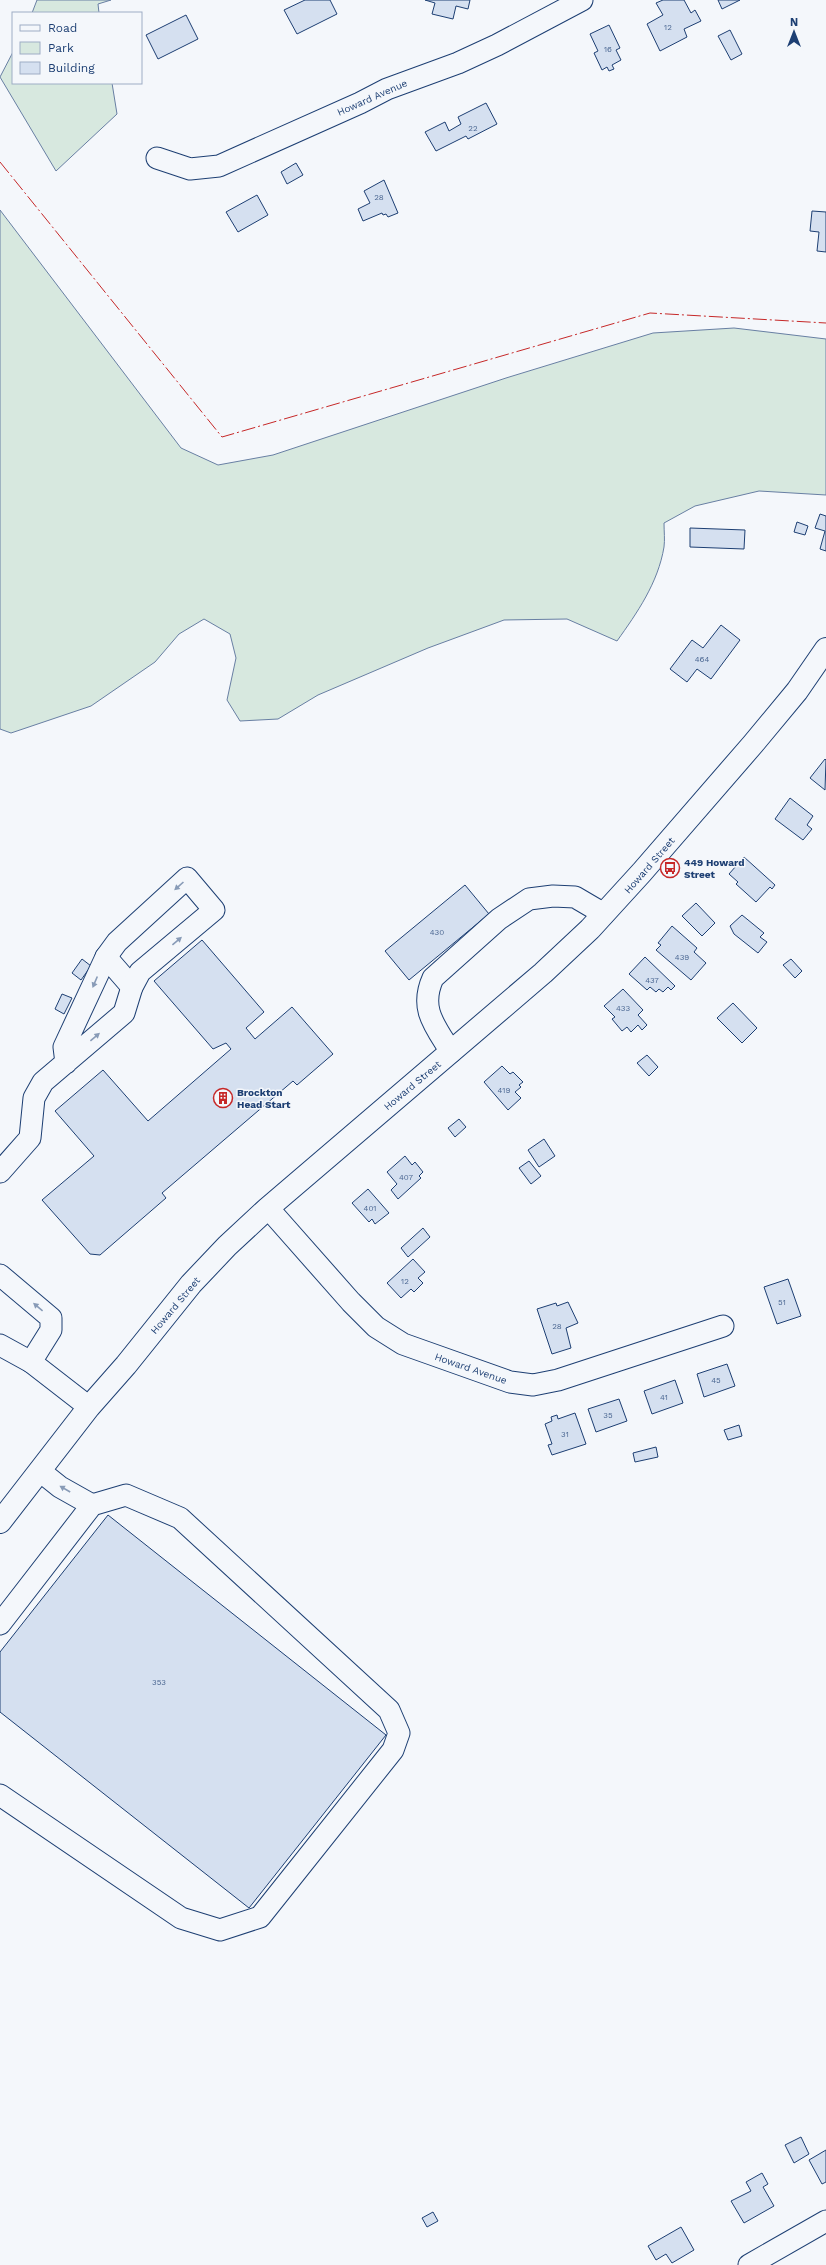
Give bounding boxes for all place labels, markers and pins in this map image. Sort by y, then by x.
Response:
bus stop icon: 449 Howard Street [659,857,681,879]
place label: 449 Howard Street [684,857,744,880]
building icon: Brockton Head Start [212,1087,234,1109]
place label: Brockton Head Start [237,1087,291,1110]

